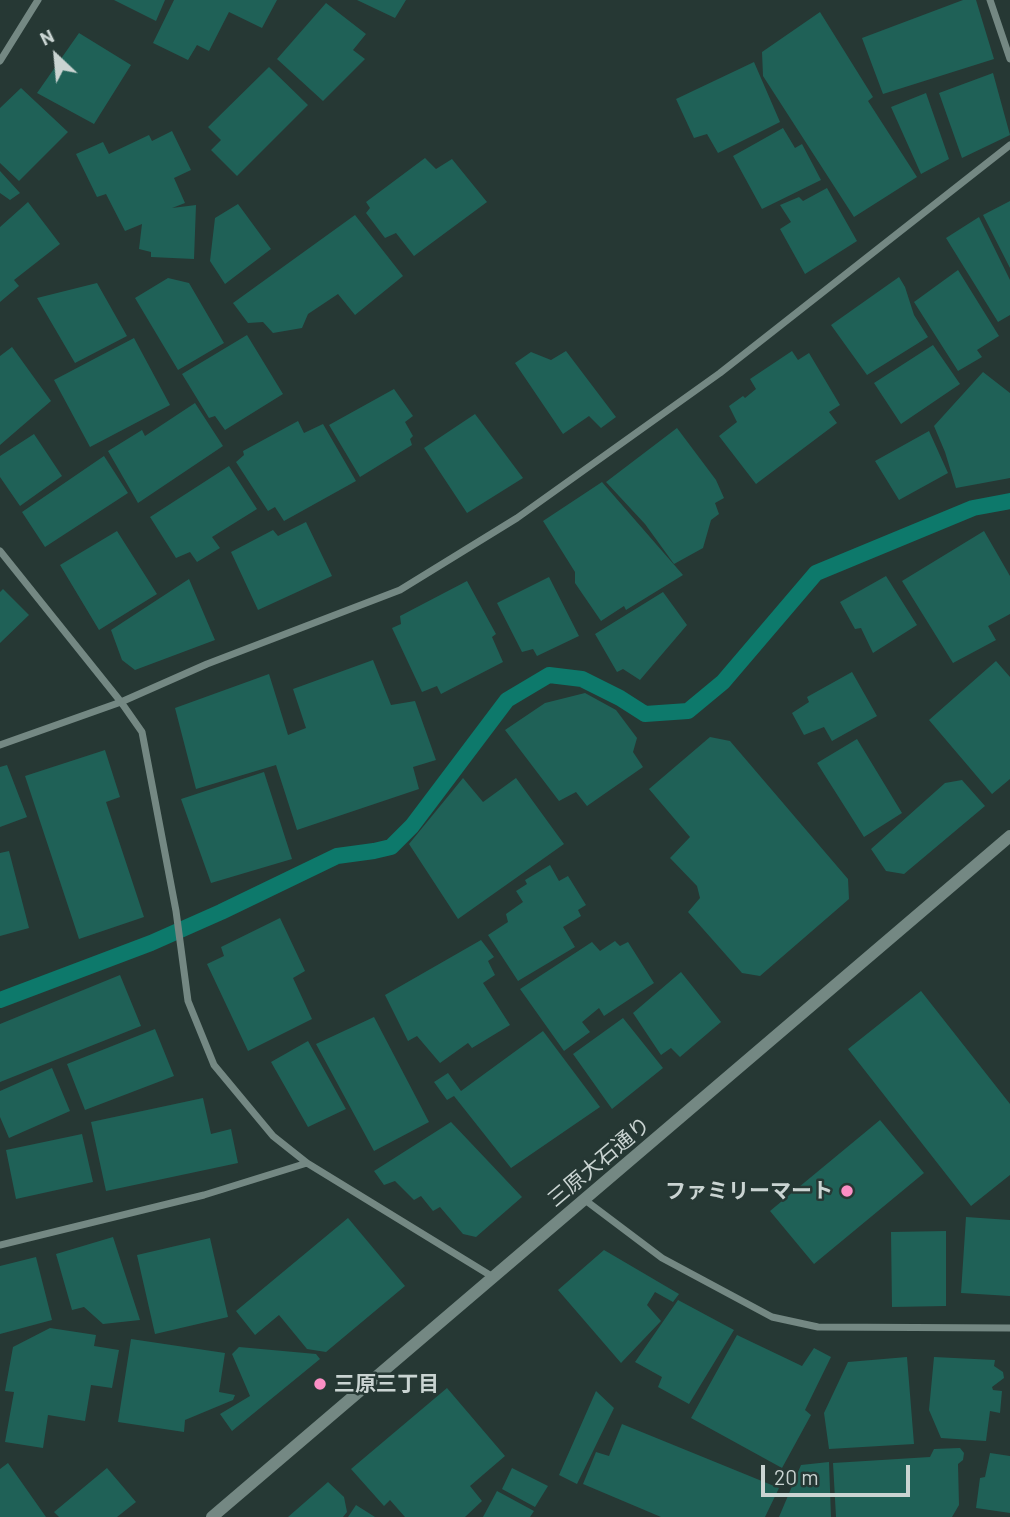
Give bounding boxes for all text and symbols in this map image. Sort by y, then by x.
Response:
north arrow [21,21,91,91]
text: N [36,24,57,50]
street label: 三原大石通り [543,1112,655,1212]
place label: ファミリーマート [665,1178,833,1204]
marker: ファミリーマート [839,1183,855,1199]
place label: 三原三丁目 [334,1371,439,1397]
marker: 三原三丁目 [312,1376,328,1392]
scale bar [765,1450,914,1494]
text: 20 m [774,1464,819,1489]

